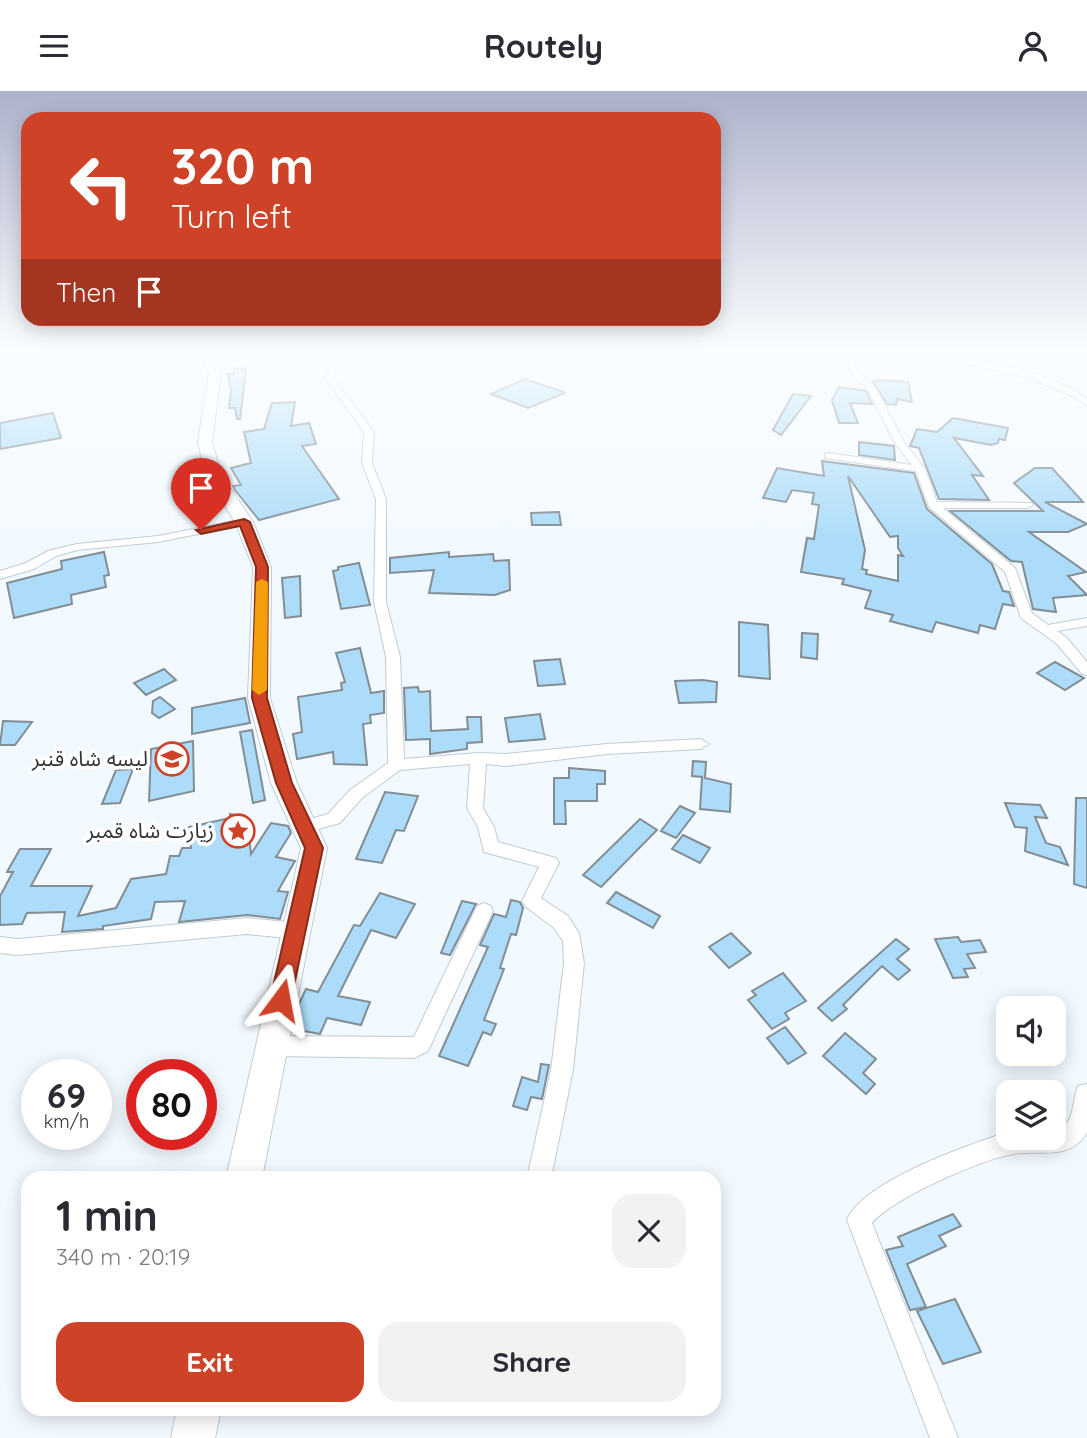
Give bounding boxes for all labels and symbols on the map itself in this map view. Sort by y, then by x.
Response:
pin [171,458,231,530]
school or university icon: لیسه شاه قنبر [153,740,191,778]
place label: لیسه شاه قنبر [31,745,148,771]
place icon: زیارت شاه قمبر [219,812,257,850]
place label: زیارت شاه قمبر [85,817,214,843]
position arrow [244,963,318,1037]
speed limit sign: 80 [126,1059,217,1150]

